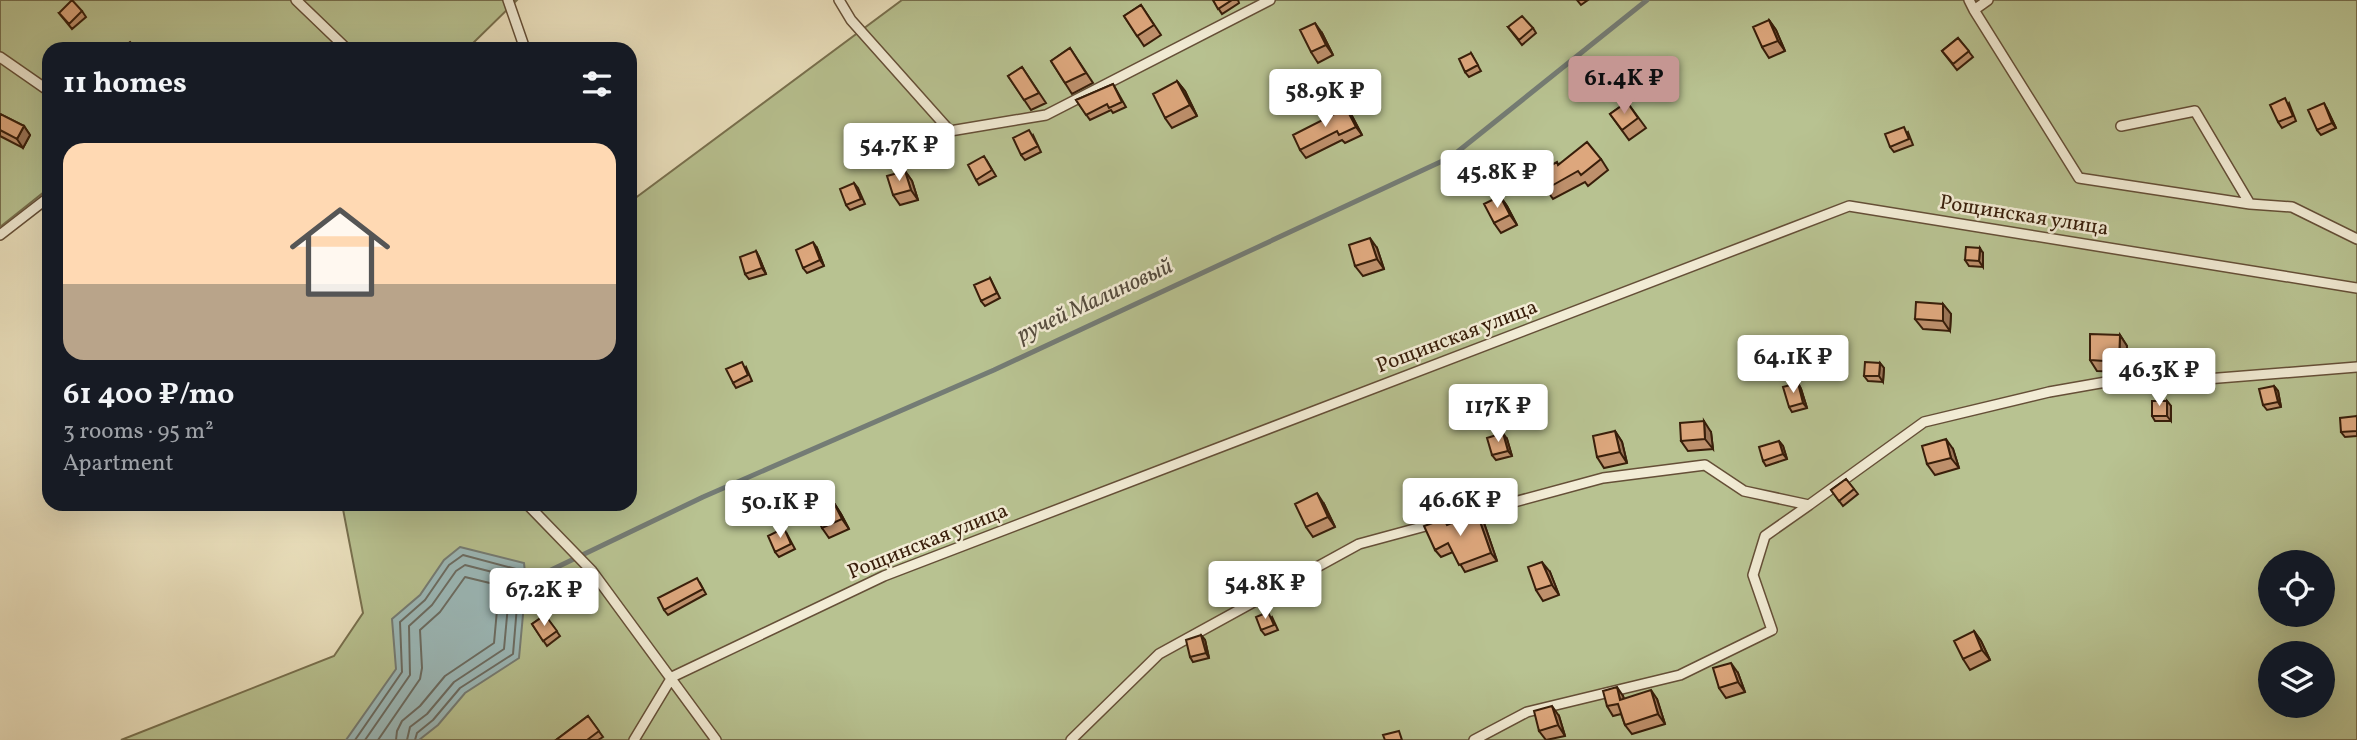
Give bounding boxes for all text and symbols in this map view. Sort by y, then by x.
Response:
pin: 61.4K ₽ [1559,57,1689,116]
text: 11 homes [63,63,187,105]
text: 61.4K ₽ [1584,63,1664,95]
icon: filters [578,65,616,103]
pin: 58.9K ₽ [1260,69,1390,129]
text: 58.9K ₽ [1285,76,1365,108]
pin: 54.7K ₽ [834,124,964,183]
text: 54.7K ₽ [860,130,938,162]
pin: 45.8K ₽ [1432,150,1562,210]
text: 45.8K ₽ [1457,157,1537,189]
street label: Рощинская улица [1937,188,2111,244]
icon: home [277,189,403,315]
water label: ручей Малиновый [1012,251,1179,351]
street label: Рощинская улица [1372,293,1542,381]
pin: 64.1K ₽ [1728,336,1858,395]
text: 64.1K ₽ [1753,342,1833,374]
pin: 46.3K ₽ [2094,348,2224,408]
text: 46.3K ₽ [2118,355,2200,387]
text: 61 400 ₽/mo [63,374,234,416]
pin: 117K ₽ [1441,384,1555,444]
text: 117K ₽ [1465,391,1531,423]
text: 3 rooms · 95 m² [63,416,214,448]
text: Apartment [63,448,174,480]
pin: 46.6K ₽ [1395,478,1525,538]
pin: 50.1K ₽ [715,480,845,540]
text: 46.6K ₽ [1419,485,1501,517]
text: 50.1K ₽ [741,487,819,519]
street label: Рощинская улица [843,497,1013,587]
map controls [2258,550,2335,718]
button: locate [2258,550,2335,627]
pin: 54.8K ₽ [1200,562,1330,621]
pin: 67.2K ₽ [479,568,609,628]
text: 54.8K ₽ [1224,568,1306,600]
text: 67.2K ₽ [506,575,582,607]
button: layers [2258,641,2335,718]

